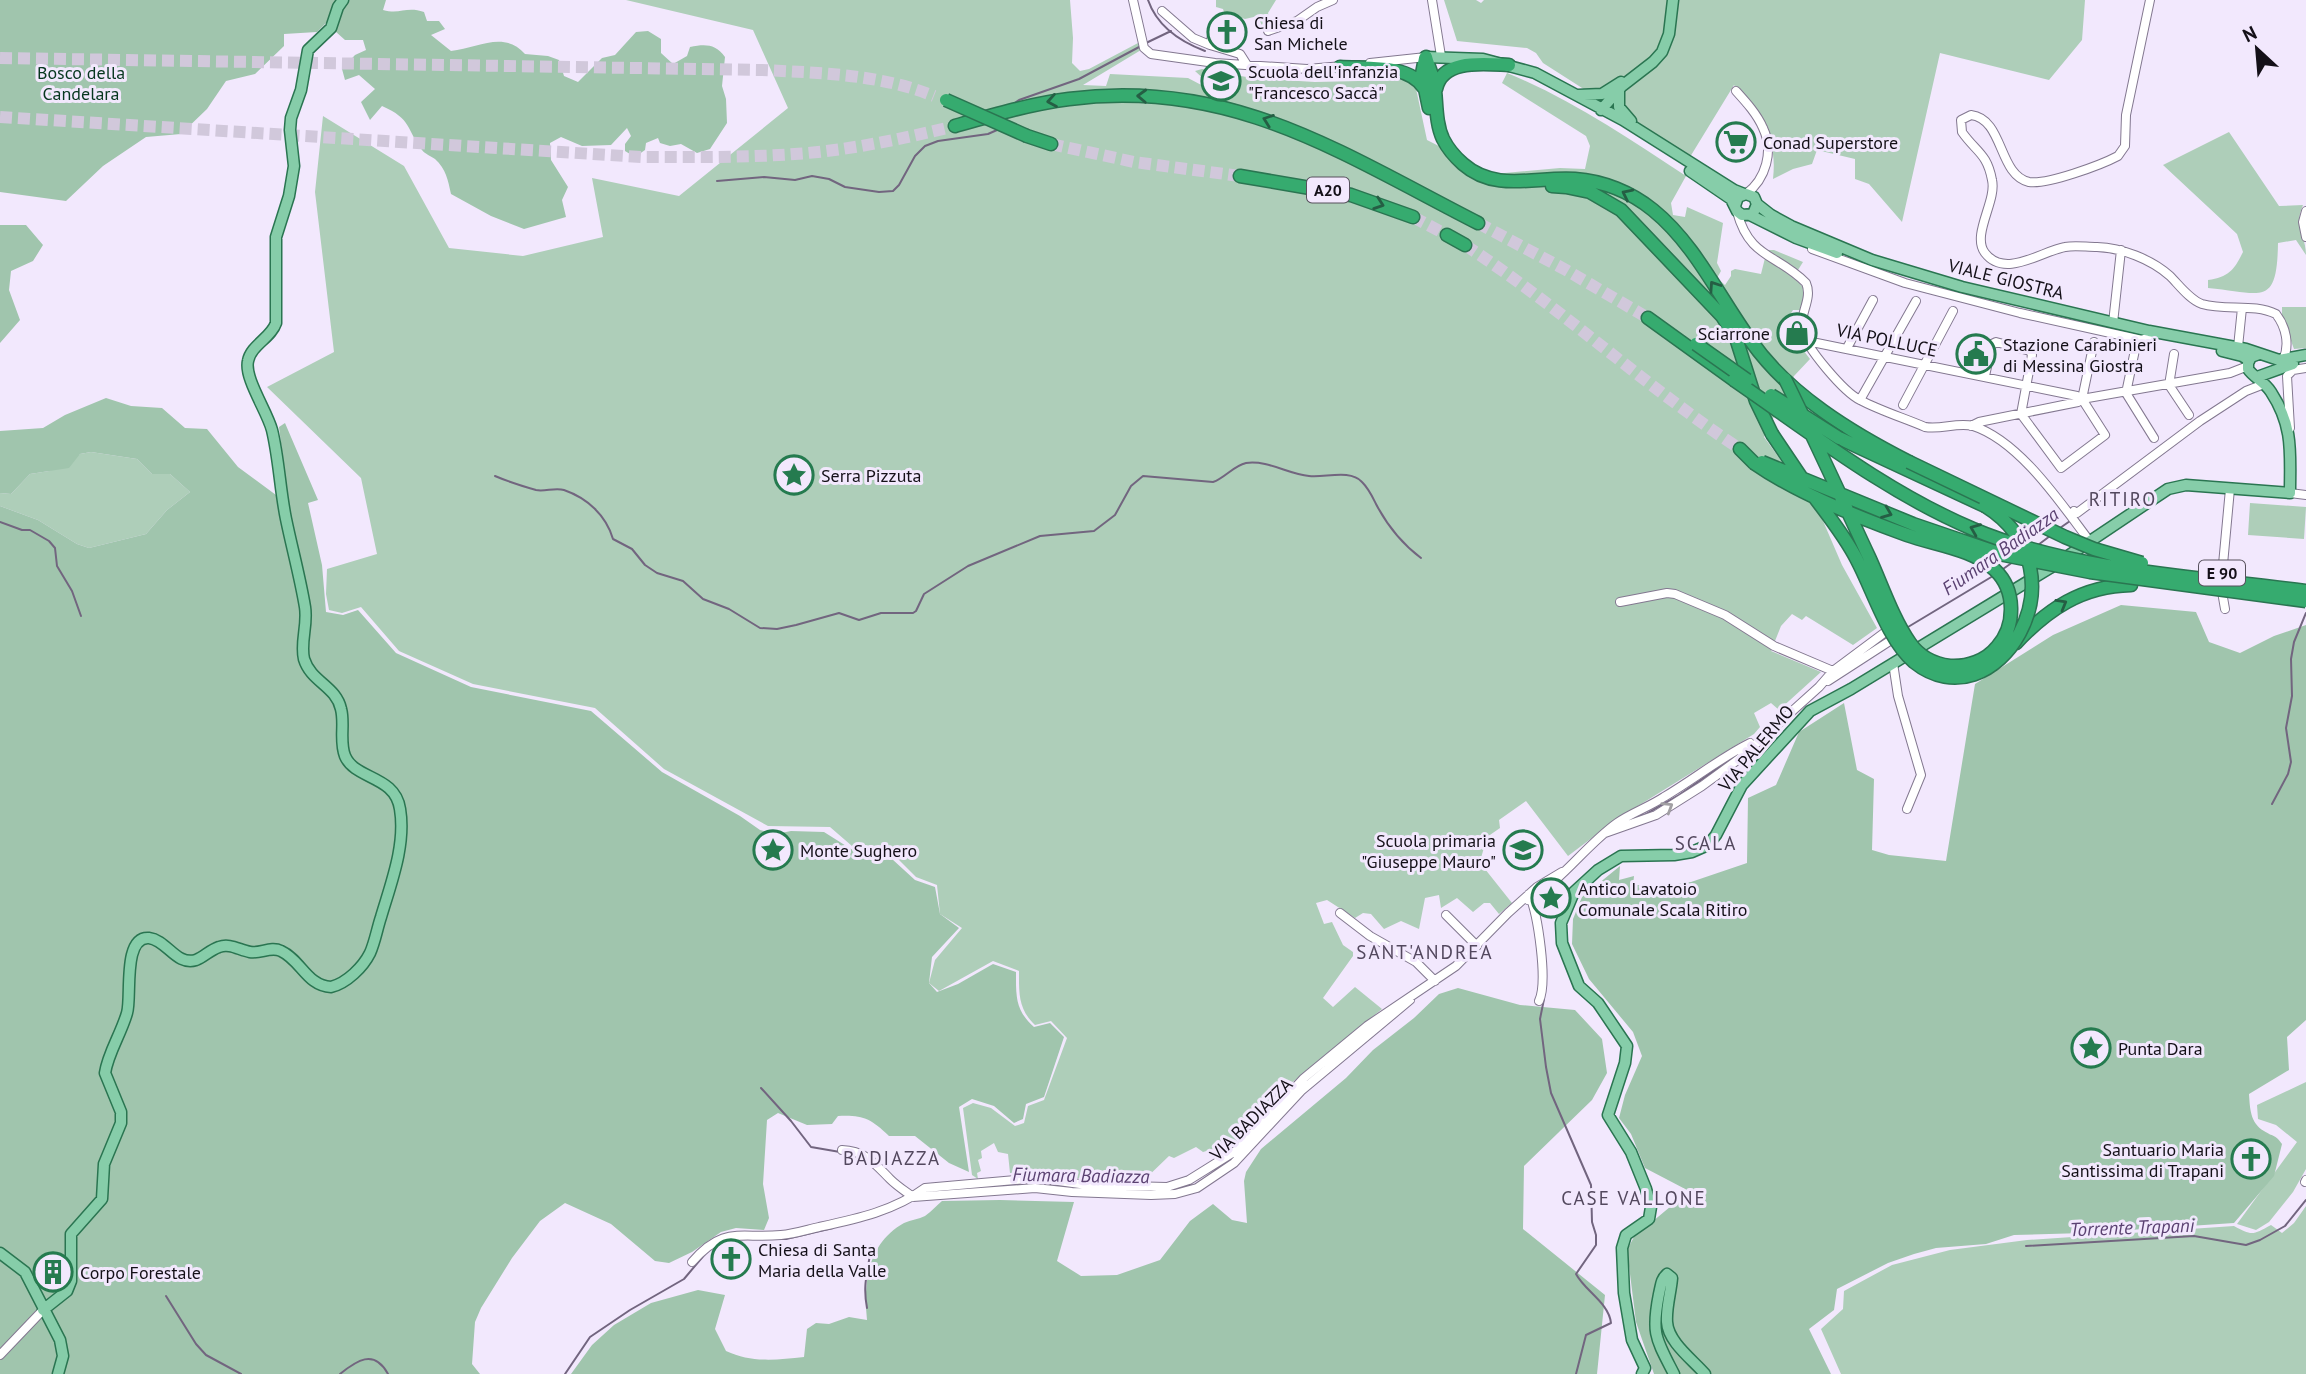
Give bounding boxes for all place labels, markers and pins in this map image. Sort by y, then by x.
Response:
church icon: Chiesa di San Michele [1206,11,1248,53]
place label: Chiesa di San Michele [1254,11,1348,55]
school or university icon: Scuola dell'infanzia "Francesco Saccà" [1200,60,1242,102]
place label: Scuola dell'infanzia "Francesco Saccà" [1248,60,1398,104]
supermarket icon: Conad Superstore [1715,121,1757,163]
place label: Conad Superstore [1763,131,1898,154]
shop icon: Sciarrone [1776,312,1818,354]
place label: Sciarrone [1698,322,1770,345]
public building icon: Stazione Carabinieri di Messina Giostra [1955,333,1997,375]
place label: Stazione Carabinieri di Messina Giostra [2003,333,2157,377]
place icon: Serra Pizzuta [773,454,815,496]
place label: Serra Pizzuta [821,464,921,487]
place icon: Monte Sughero [752,829,794,871]
place label: Scuola primaria "Giuseppe Mauro" [1361,829,1496,873]
school or university icon: Scuola primaria "Giuseppe Mauro" [1502,829,1544,871]
place label: Monte Sughero [800,839,917,862]
place icon: Antico Lavatoio Comunale Scala Ritiro [1530,877,1572,919]
place label: Antico Lavatoio Comunale Scala Ritiro [1578,877,1747,921]
place icon: Punta Dara [2070,1027,2112,1069]
place label: Punta Dara [2118,1037,2203,1060]
place label: Santuario Maria Santissima di Trapani [2061,1138,2224,1182]
church icon: Santuario Maria Santissima di Trapani [2230,1138,2272,1180]
church icon: Chiesa di Santa Maria della Valle [710,1238,752,1280]
place label: Chiesa di Santa Maria della Valle [758,1238,886,1282]
building icon: Corpo Forestale [32,1251,74,1293]
place label: Corpo Forestale [80,1261,201,1284]

